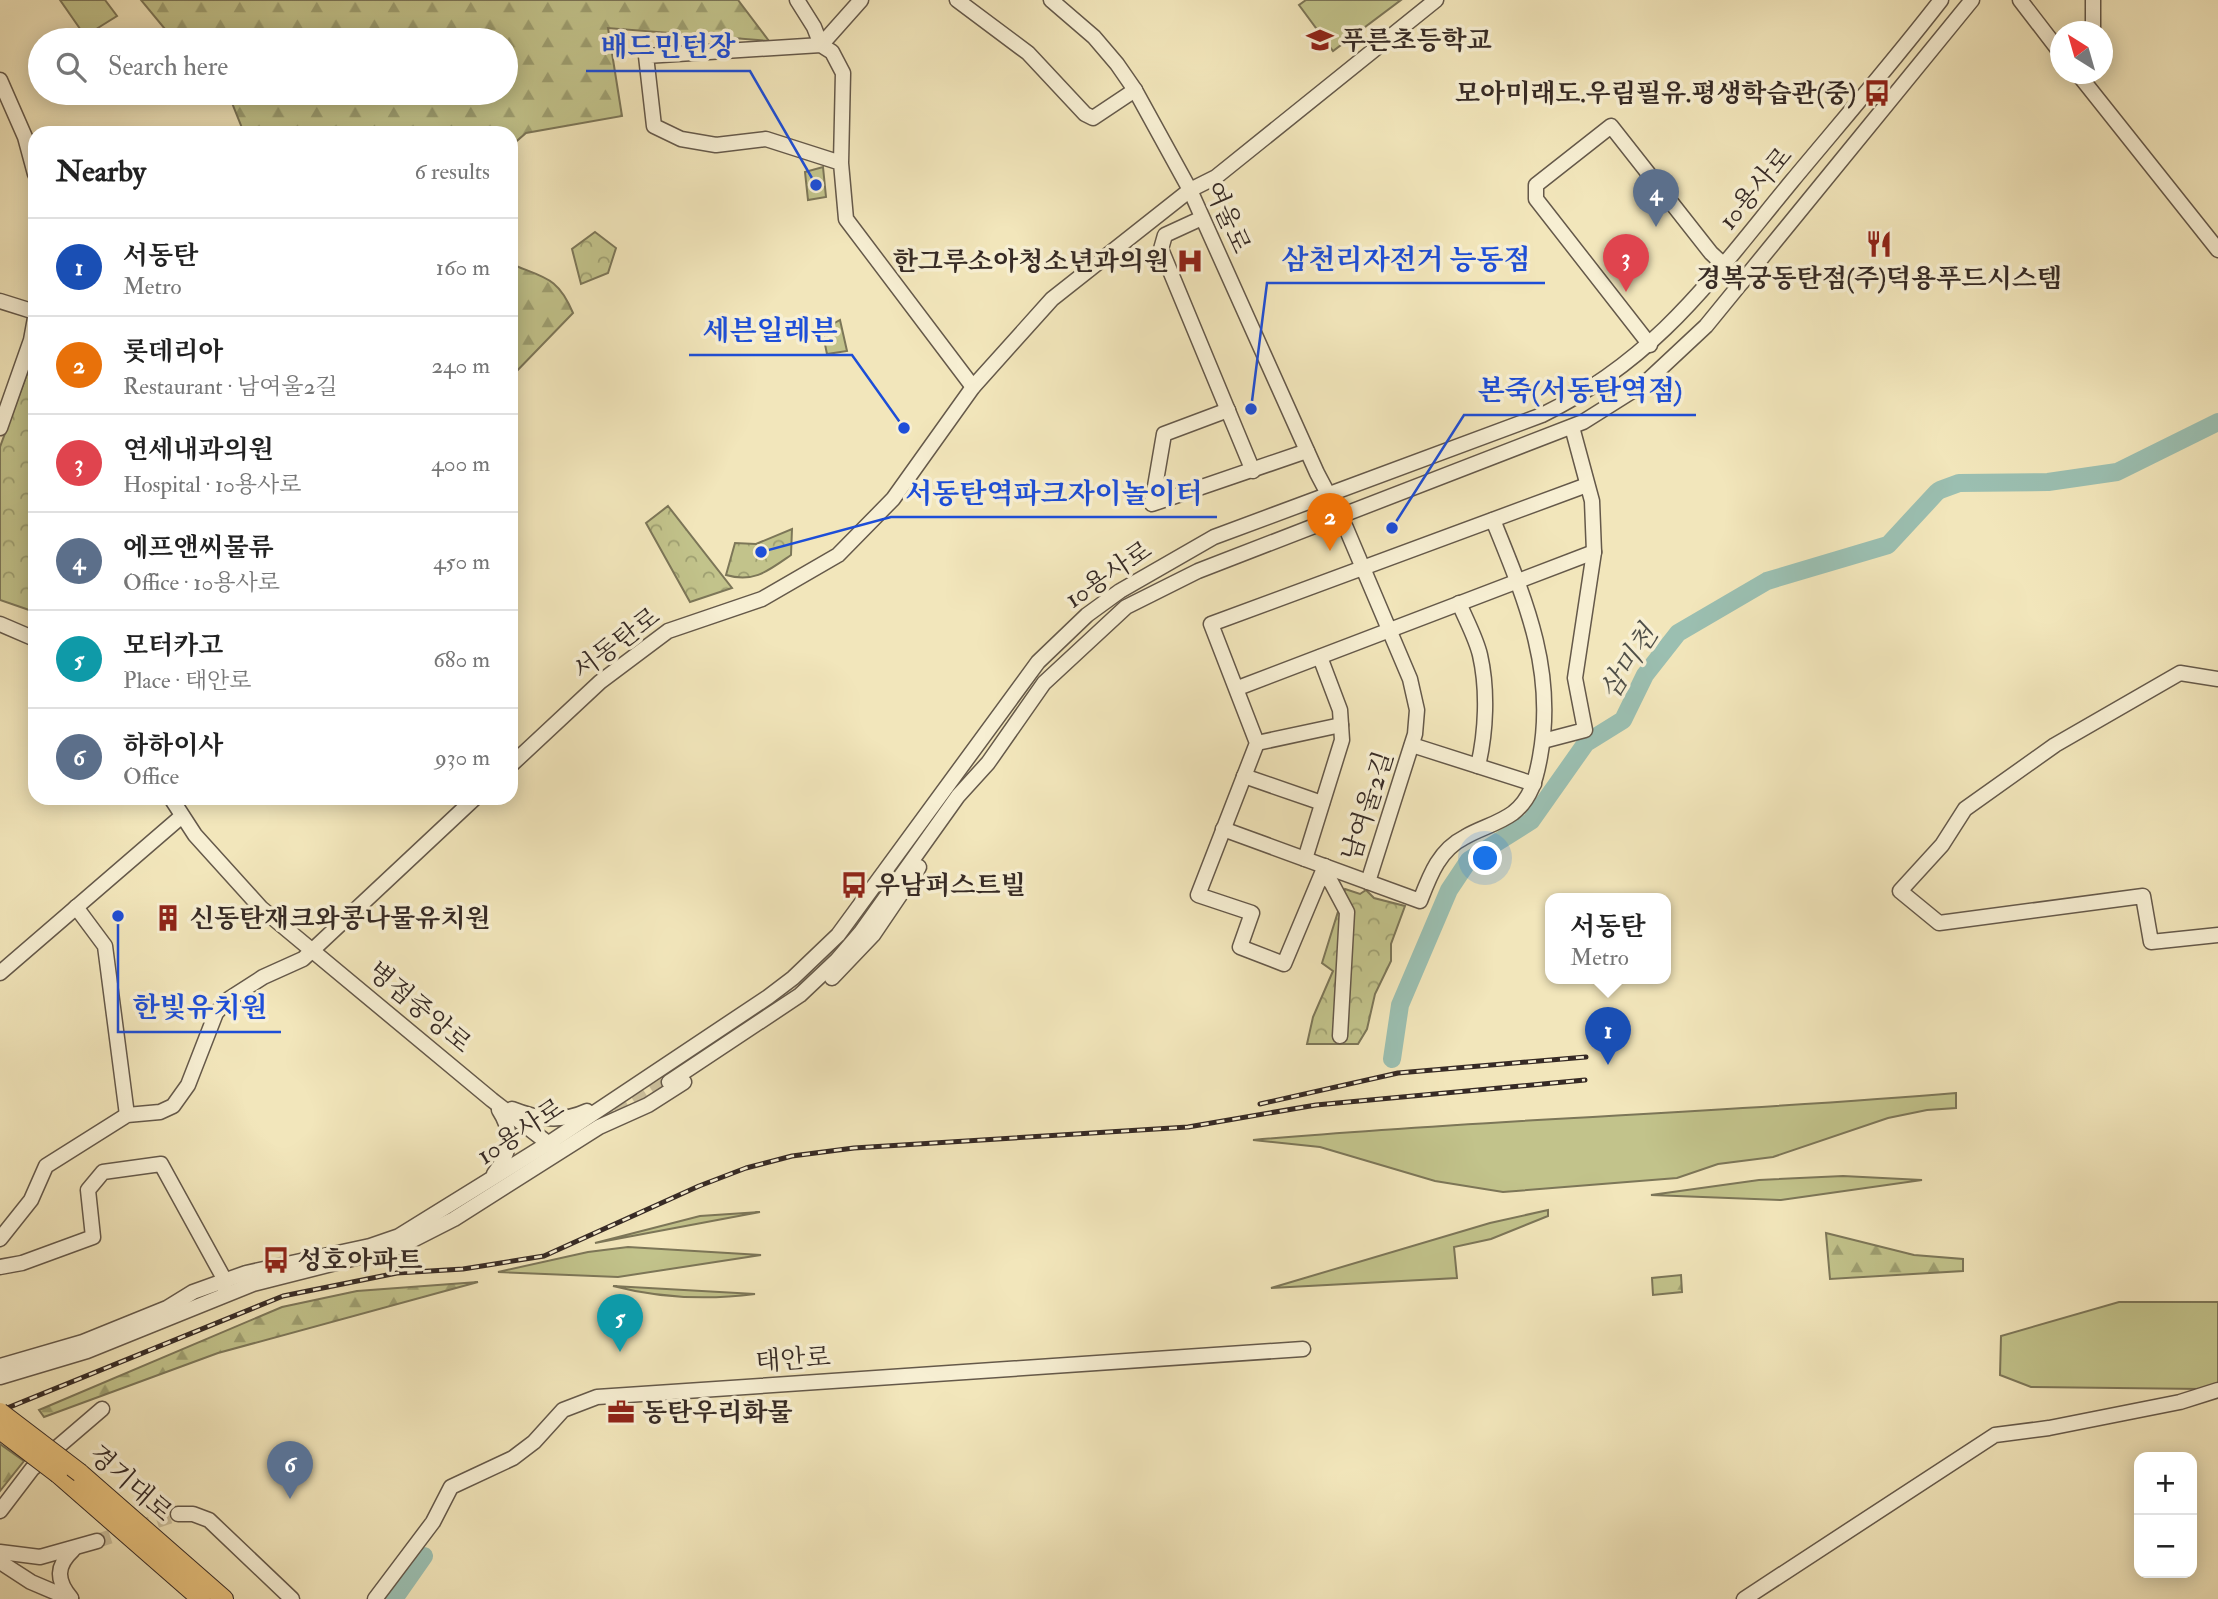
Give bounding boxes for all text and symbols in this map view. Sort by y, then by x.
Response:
north arrow [2050,21,2113,84]
callout: 배드민턴장 [586,22,750,71]
school or university icon: 푸른초등학교 [1305,25,1335,55]
place label: 푸른초등학교 [1341,25,1492,57]
search box [28,28,518,105]
text: 배드민턴장 [600,30,737,65]
icon: search [52,48,90,86]
text: Search here [108,51,228,83]
place label: 모아미래도.우림필유.평생학습관(중) [1455,78,1856,110]
bus stop icon: 모아미래도.우림필유.평생학습관(중) [1862,78,1892,108]
street label: 10용사로 [1712,141,1799,236]
text: Nearby [56,153,146,190]
text: 6 results [415,157,490,186]
pin: 4 [1633,169,1679,227]
street label: 여울로 [1197,176,1257,258]
restaurant icon: 경복궁동탄점(주)덕용푸드시스템 [1864,229,1894,259]
callout: 삼천리자전거 능동점 [1267,234,1545,283]
pin: 3 [1603,234,1649,292]
text: 서동탄 [123,240,198,272]
text: 삼천리자전거 능동점 [1281,243,1531,278]
place label: 한그루소아청소년과의원 [893,246,1169,278]
hospital icon: 한그루소아청소년과의원 [1175,246,1205,276]
text: 1 [75,253,83,282]
text: 160 m [436,253,490,282]
place label: 경복궁동탄점(주)덕용푸드시스템 [1696,263,2062,295]
text: Metro [123,272,182,301]
callout: 세븐일레븐 [689,306,852,355]
text: 세븐일레븐 [702,314,838,349]
text: 롯데리아 [123,336,223,368]
text: 2 [73,351,85,380]
text: 240 m [431,351,490,380]
callout: 본죽(서동탄역점) [1464,366,1696,415]
text: Restaurant · 남여울2길 [123,372,338,401]
text: 본죽(서동탄역점) [1478,374,1682,409]
text: 연세내과의원 [123,434,274,466]
text: 3 [75,449,83,478]
text: 400 m [431,449,490,478]
callout: 서동탄역파크자이놀이터 [891,468,1217,517]
text: Hospital · 10용사로 [123,470,302,499]
text: 서동탄역파크자이놀이터 [905,477,1203,512]
pin: 2 [1307,493,1353,551]
text: 에프앤씨물류 [123,532,274,564]
street label: 10용사로 [1059,534,1158,615]
text: 4 [73,547,85,576]
text: 450 m [433,547,490,576]
text: Office · 10용사로 [123,568,280,597]
street label: 서동탄로 [567,601,666,687]
water label: 삼미천 [1592,618,1667,706]
text: 모터카고 [123,630,223,662]
text: 5 [74,645,84,674]
text: 680 m [433,645,490,674]
text: Place · 태안로 [123,666,252,695]
text: 하하이사 [123,730,223,762]
text: 6 [73,743,85,772]
text: 930 m [435,743,490,772]
street label: 남여울2길 [1335,747,1401,865]
text: Office [123,762,179,791]
your location [1468,841,1502,875]
bus stop icon: 우남퍼스트빌 [839,870,869,900]
place label: 우남퍼스트빌 [875,870,1026,902]
popup [1545,893,1671,984]
building icon: 신동탄재크와콩나물유치원 [153,903,183,933]
place label: 신동탄재크와콩나물유치원 [189,903,490,935]
text: 서동탄 [1570,911,1646,943]
text: Metro [1570,943,1629,972]
street label: 병점중앙로 [361,955,478,1060]
callout: 한빛유치원 [118,983,281,1032]
text: 한빛유치원 [132,991,268,1026]
pin: 1 [1585,1007,1631,1065]
street label: 10용사로 [471,1092,570,1172]
bus stop icon: 성호아파트 [261,1245,291,1275]
place label: 성호아파트 [297,1245,423,1277]
pin: 5 [597,1294,643,1352]
street label: 태안로 [754,1341,832,1379]
office icon: 동탄우리화물 [606,1397,636,1427]
place label: 동탄우리화물 [642,1397,793,1429]
street label: 경기대로 [82,1439,179,1529]
pin: 6 [267,1441,313,1499]
map controls [2134,1452,2197,1578]
button: + [2134,1452,2197,1515]
button: − [2134,1515,2197,1578]

